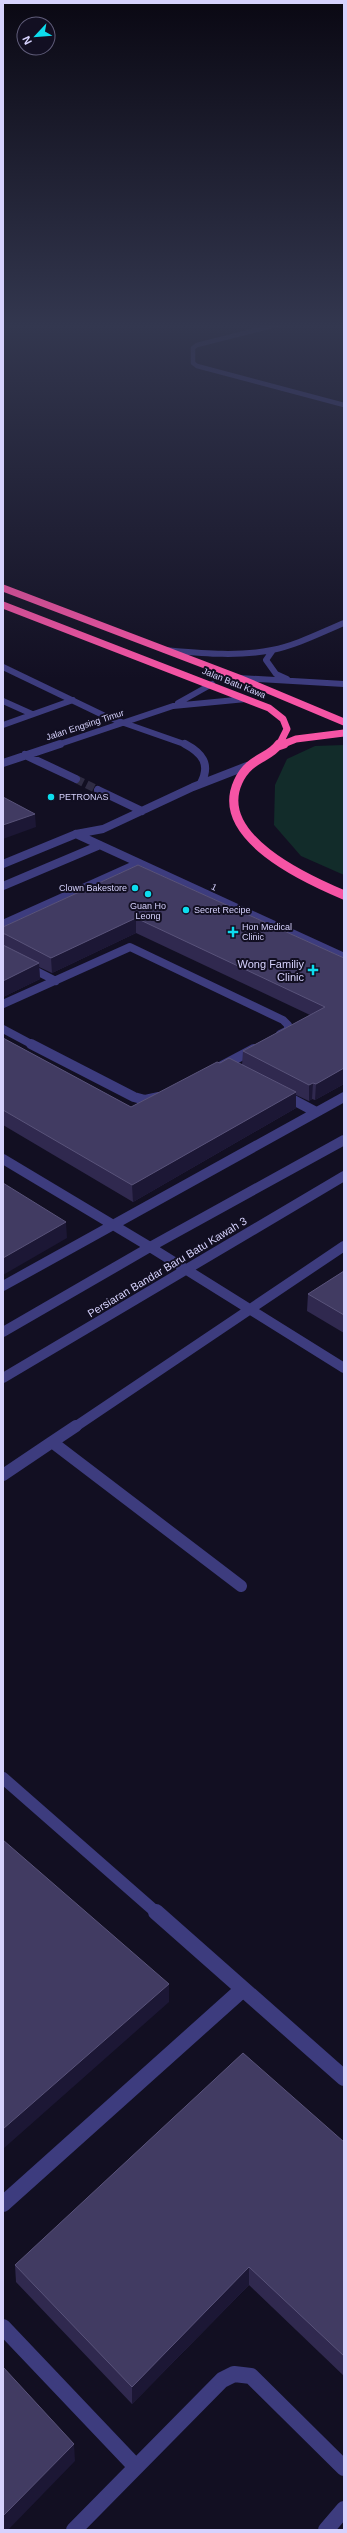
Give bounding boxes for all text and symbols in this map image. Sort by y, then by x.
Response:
north arrow [16,16,56,56]
text: N [20,34,34,47]
street label: Jalan Batu Kawa [201,666,267,700]
street label: Jalan Engsing Timur [45,708,125,742]
marker: PETRONAS [46,792,56,802]
place label: PETRONAS [59,792,109,802]
street label: 1 [210,881,218,893]
place label: Clown Bakestore [59,883,127,893]
marker: Clown Bakestore [130,883,140,893]
marker: Guan Ho Leong [143,889,153,899]
place label: Guan Ho Leong [130,901,166,921]
marker: Secret Recipe [181,905,191,915]
place label: Secret Recipe [194,905,251,915]
place label: Hon Medical Clinic [242,922,292,942]
marker: Hon Medical Clinic [227,926,239,938]
place label: Wong Familiy Clinic [238,958,304,983]
marker: Wong Familiy Clinic [307,964,319,976]
street label: Persiaran Bandar Baru Batu Kawah 3 [85,1215,249,1319]

